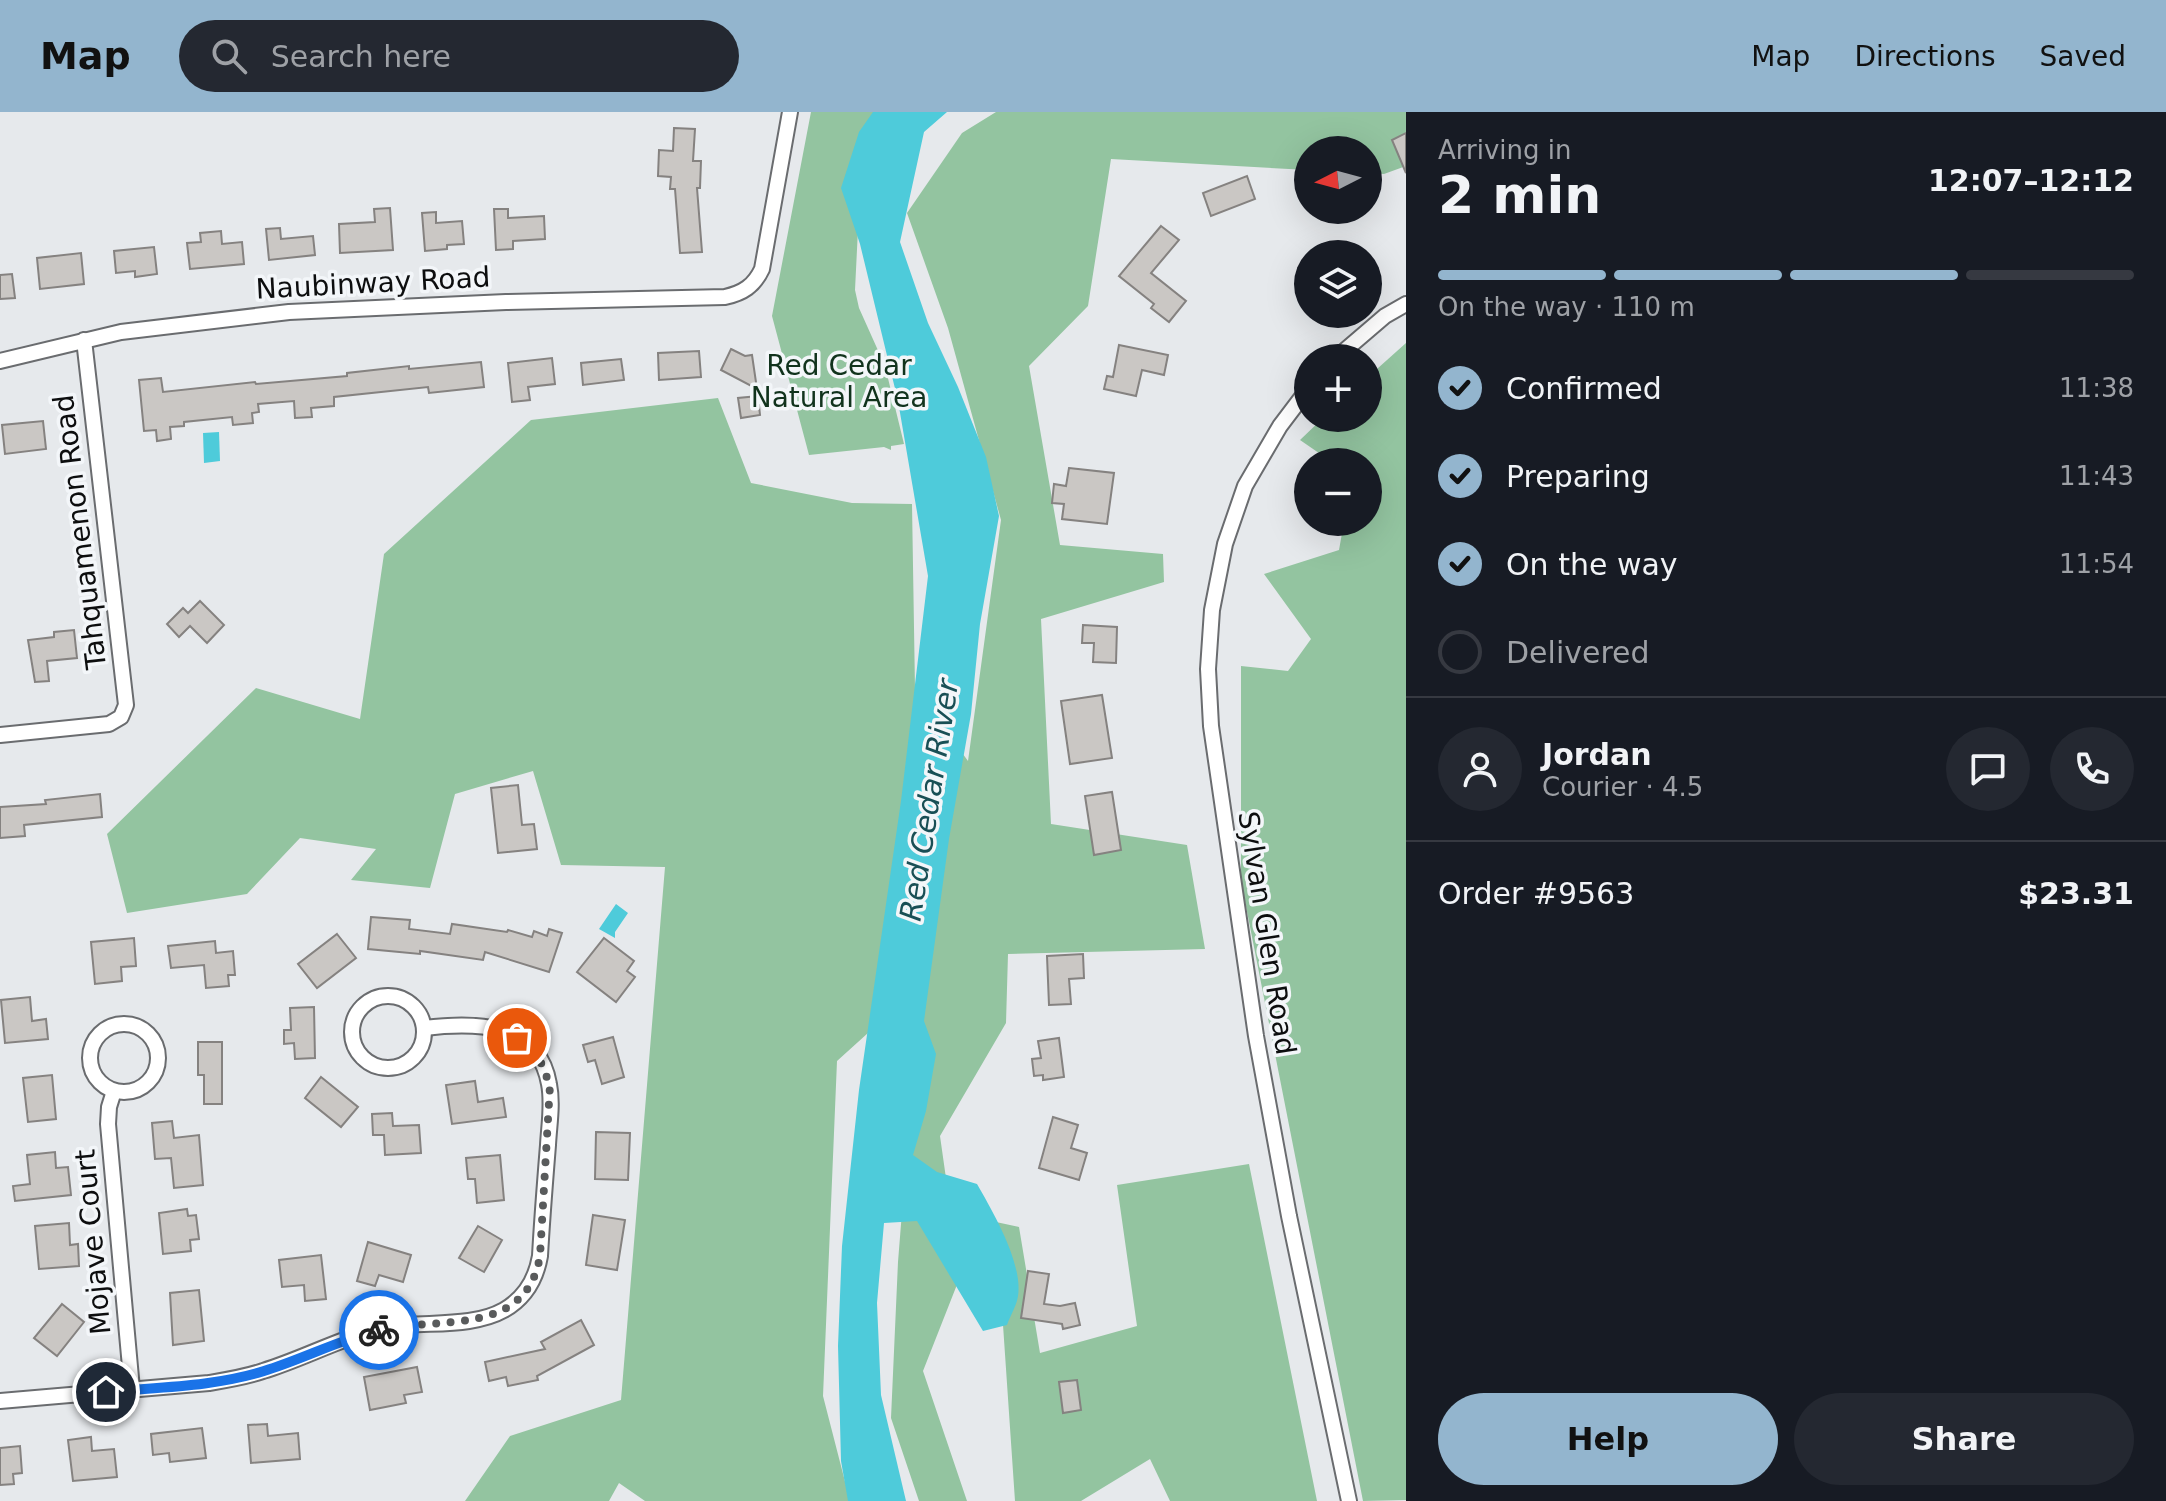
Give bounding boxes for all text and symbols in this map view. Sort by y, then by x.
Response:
search box [179,20,739,92]
text: Map [40,34,131,78]
icon: search [207,34,251,78]
text: Search here [271,39,451,74]
text: Map [1751,40,1810,73]
text: Directions [1854,40,1995,73]
text: Saved [2039,40,2126,73]
text: Arriving in [1438,135,1572,165]
north arrow [1294,136,1382,224]
map controls [1294,136,1382,536]
text: 12:07–12:12 [1928,163,2134,198]
text: 2 min [1438,165,1601,225]
button: layers [1294,240,1382,328]
street label: Naubinway Road [255,260,491,306]
text: On the way · 110 m [1438,292,1695,322]
button: + [1294,344,1382,432]
park label: Red Cedar Natural Area [751,349,927,414]
icon: check [1438,366,1482,410]
text: Confirmed [1506,371,1662,406]
text: 11:38 [2059,373,2134,403]
street label: Tahquamenon Road [47,393,113,672]
button: − [1294,448,1382,536]
icon: check [1438,454,1482,498]
text: Preparing [1506,459,1650,494]
text: 11:43 [2059,461,2134,491]
icon: check [1438,542,1482,586]
text: On the way [1506,547,1678,582]
text: 11:54 [2059,549,2134,579]
text: Delivered [1506,635,1650,670]
water label: Red Cedar River [893,675,966,923]
button: person [1438,727,1522,811]
button: chat [1946,727,2030,811]
button: phone [2050,727,2134,811]
text: Jordan [1542,737,1652,772]
text: Courier · 4.5 [1542,772,1703,802]
street label: Sylvan Glen Road [1231,809,1303,1057]
text: Order #9563 [1438,876,1634,911]
text: $23.31 [2018,876,2134,911]
pin [483,1004,551,1072]
icon: bag [495,1016,539,1060]
street label: Mojave Court [68,1148,118,1336]
courier [339,1290,419,1370]
icon: bike [357,1308,401,1352]
pin [72,1358,140,1426]
icon: home [84,1370,128,1414]
button: Help [1438,1393,1778,1485]
button: Share [1794,1393,2134,1485]

